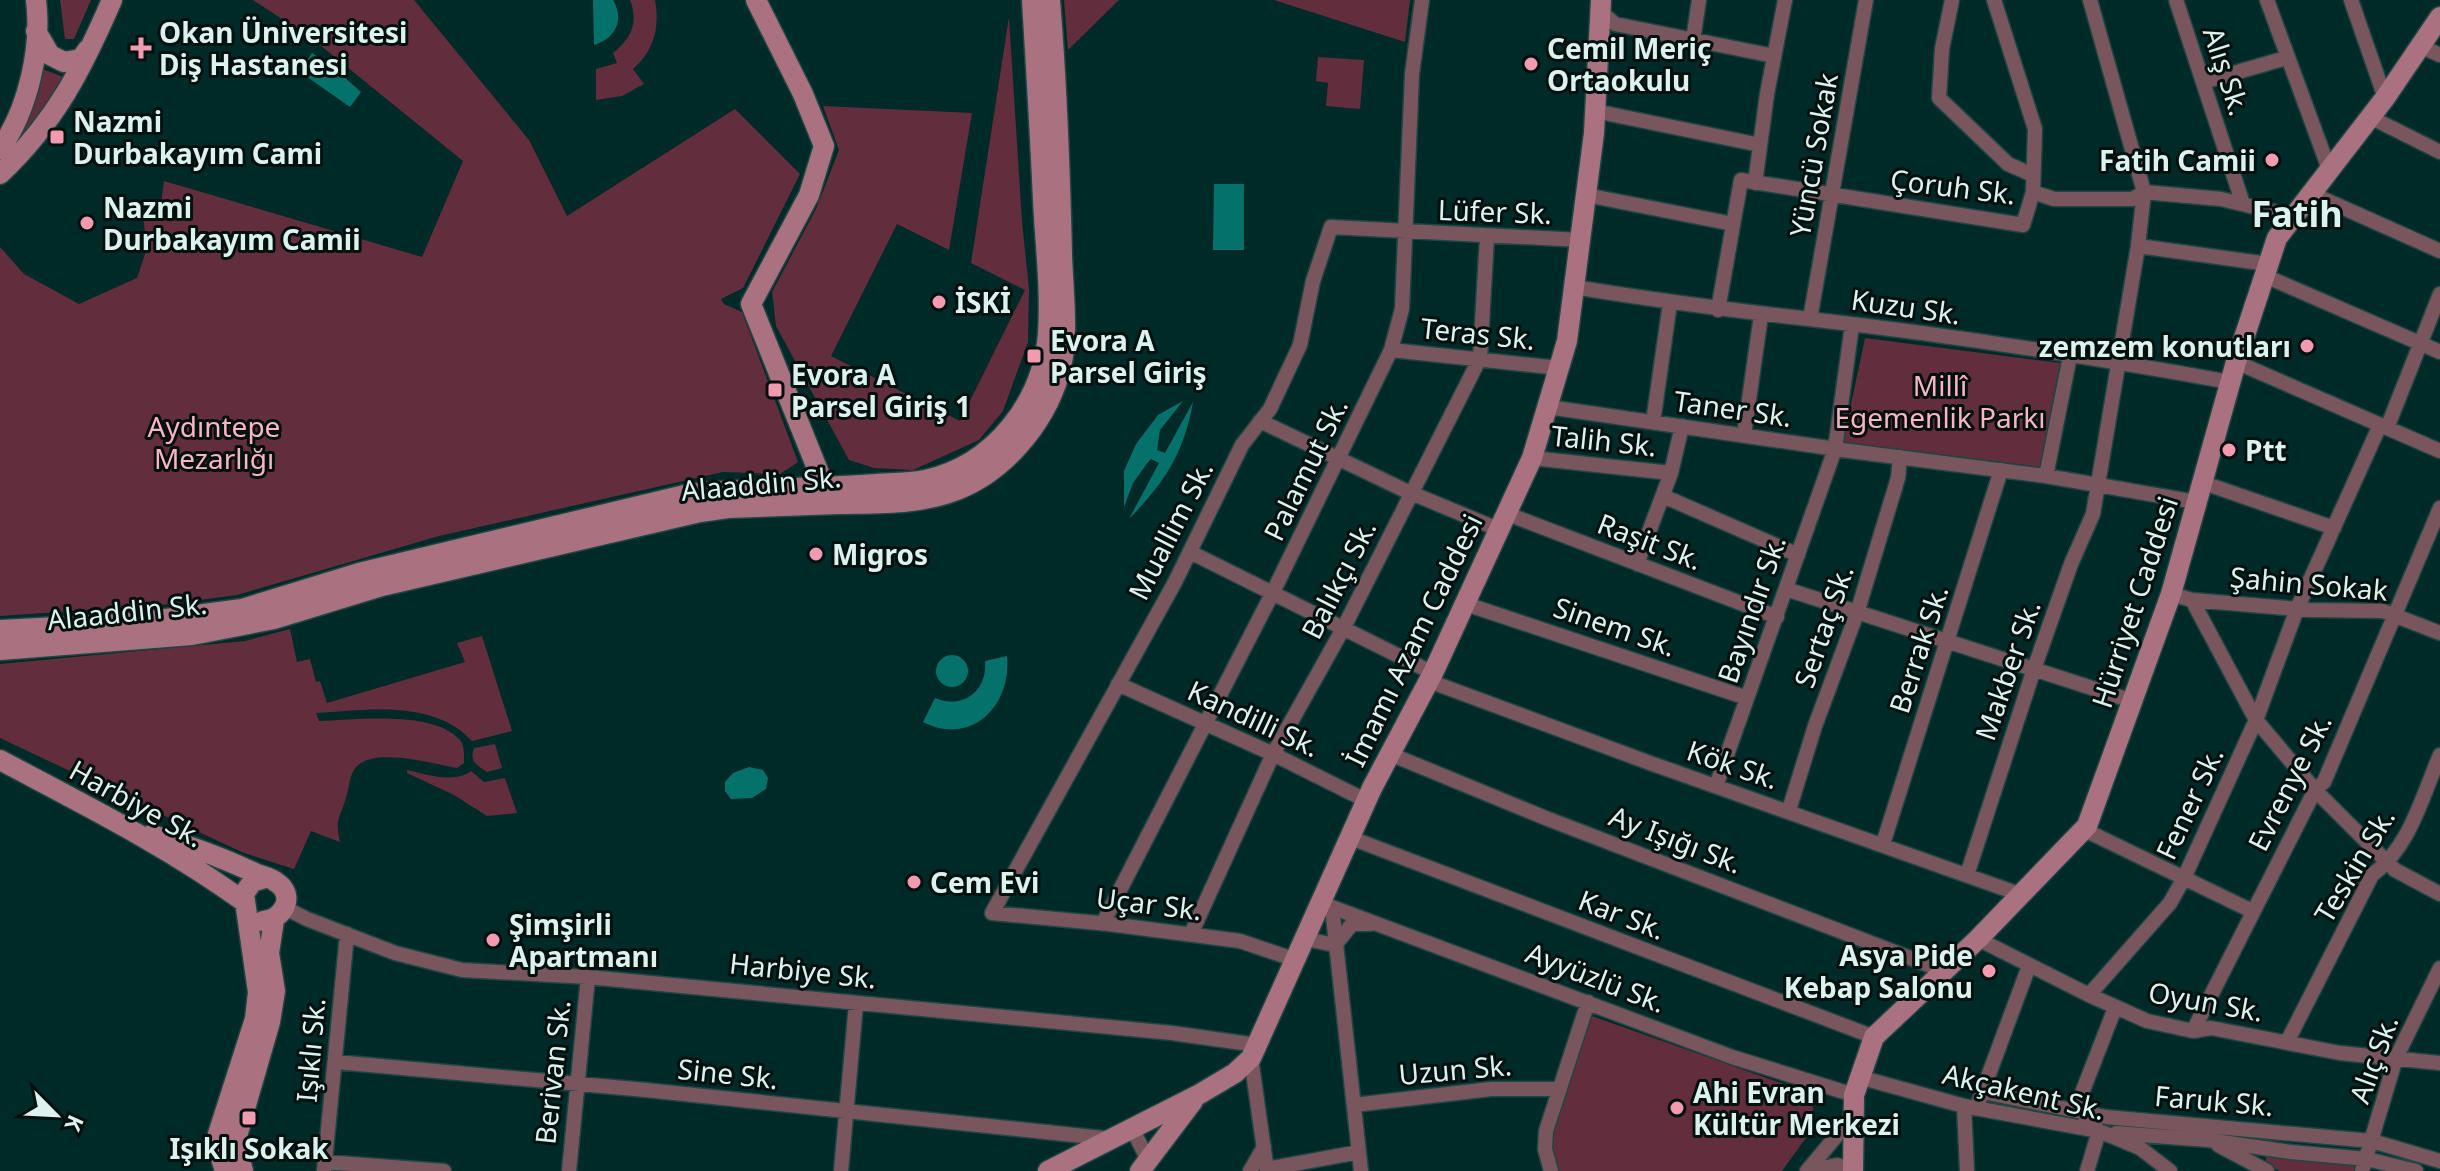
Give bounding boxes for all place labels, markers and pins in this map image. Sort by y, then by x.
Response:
place label: Okan Üniversitesi Diş Hastanesi [159,13,407,83]
place label: Cemil Meriç Ortaokulu [1547,29,1711,99]
marker: Okan Üniversitesi Diş Hastanesi [130,37,152,59]
marker: Cemil Meriç Ortaokulu [1522,55,1540,73]
place label: Nazmi Durbakayım Cami [73,102,322,172]
marker: Nazmi Durbakayım Cami [48,128,66,146]
place label: Fatih Camii [2099,141,2256,179]
marker: Fatih Camii [2263,151,2281,169]
place label: Nazmi Durbakayım Camii [103,188,361,258]
marker: Nazmi Durbakayım Camii [78,214,96,232]
place label: İSKİ [955,283,1011,321]
marker: İSKİ [930,293,948,311]
place label: Evora A Parsel Giriş [1050,321,1207,391]
place label: zemzem konutları [2039,327,2291,365]
marker: zemzem konutları [2298,337,2316,355]
marker: Evora A Parsel Giriş [1025,347,1043,365]
place label: Evora A Parsel Giriş 1 [791,355,971,425]
marker: Evora A Parsel Giriş 1 [766,381,784,399]
place label: Ptt [2245,431,2287,469]
marker: Ptt [2220,441,2238,459]
place label: Migros [832,535,928,573]
marker: Migros [807,545,825,563]
place label: Cem Evi [930,863,1039,901]
marker: Cem Evi [905,873,923,891]
place label: Şimşirli Apartmanı [509,905,658,975]
marker: Şimşirli Apartmanı [484,931,502,949]
place label: Asya Pide Kebap Salonu [1784,936,1973,1006]
marker: Asya Pide Kebap Salonu [1980,962,1998,980]
place label: Ahi Evran Kültür Merkezi [1693,1073,1900,1143]
marker: Ahi Evran Kültür Merkezi [1668,1099,1686,1117]
marker: Işıklı Sokak [240,1109,258,1127]
place label: Işıklı Sokak [169,1129,329,1167]

